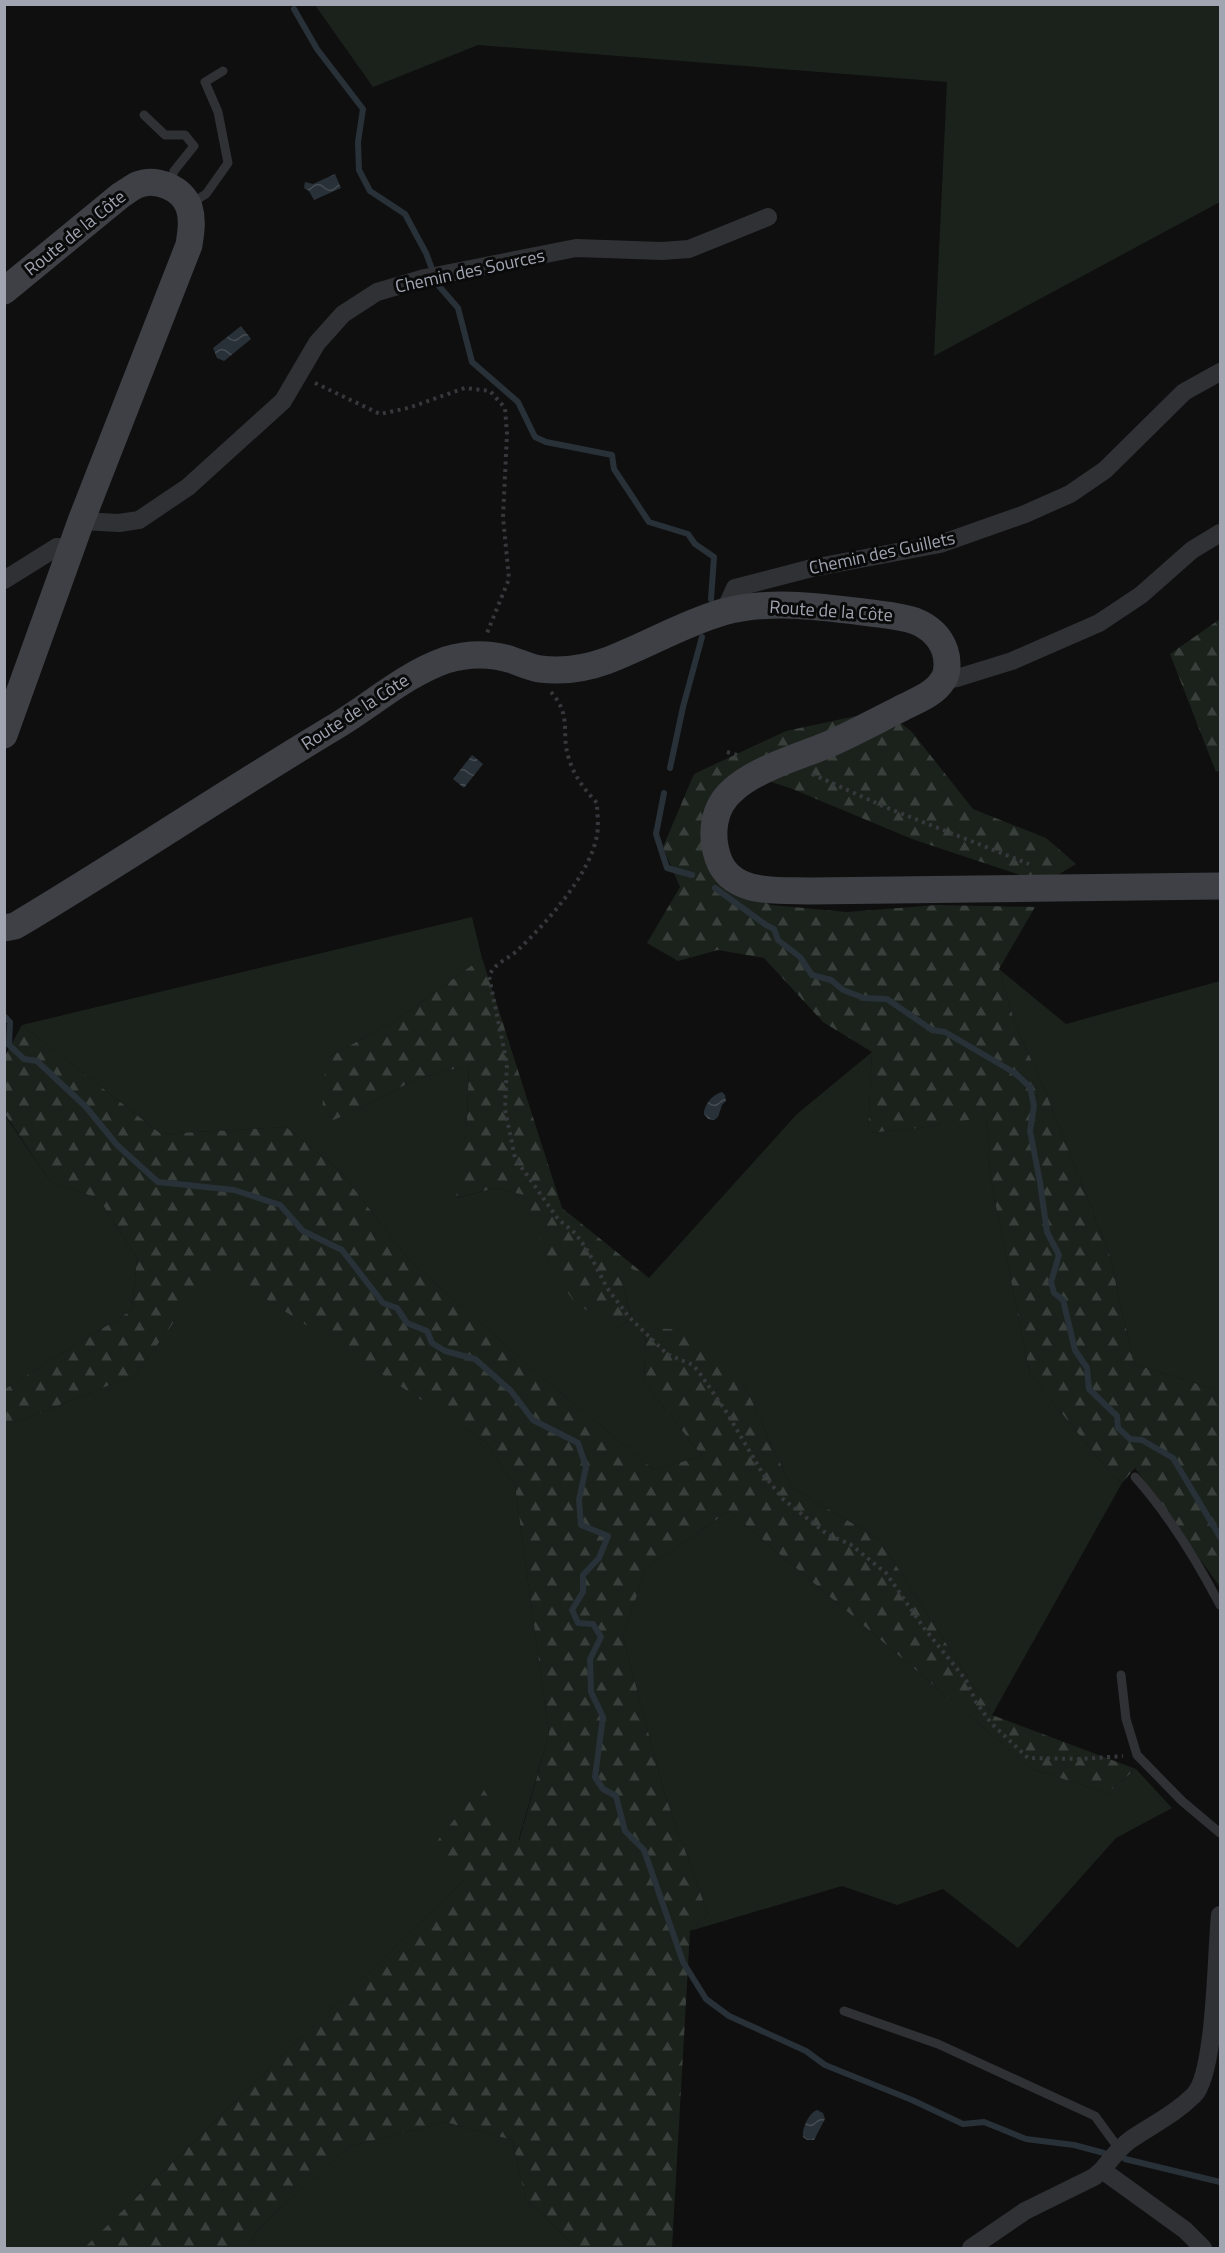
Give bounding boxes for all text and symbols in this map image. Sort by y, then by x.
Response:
street label: Route de la Côte [18,183,131,282]
street label: Chemin des Sources [393,241,547,300]
street label: Chemin des Guillets [806,524,957,581]
street label: Route de la Côte [768,593,894,628]
street label: Route de la Côte [296,667,414,757]

